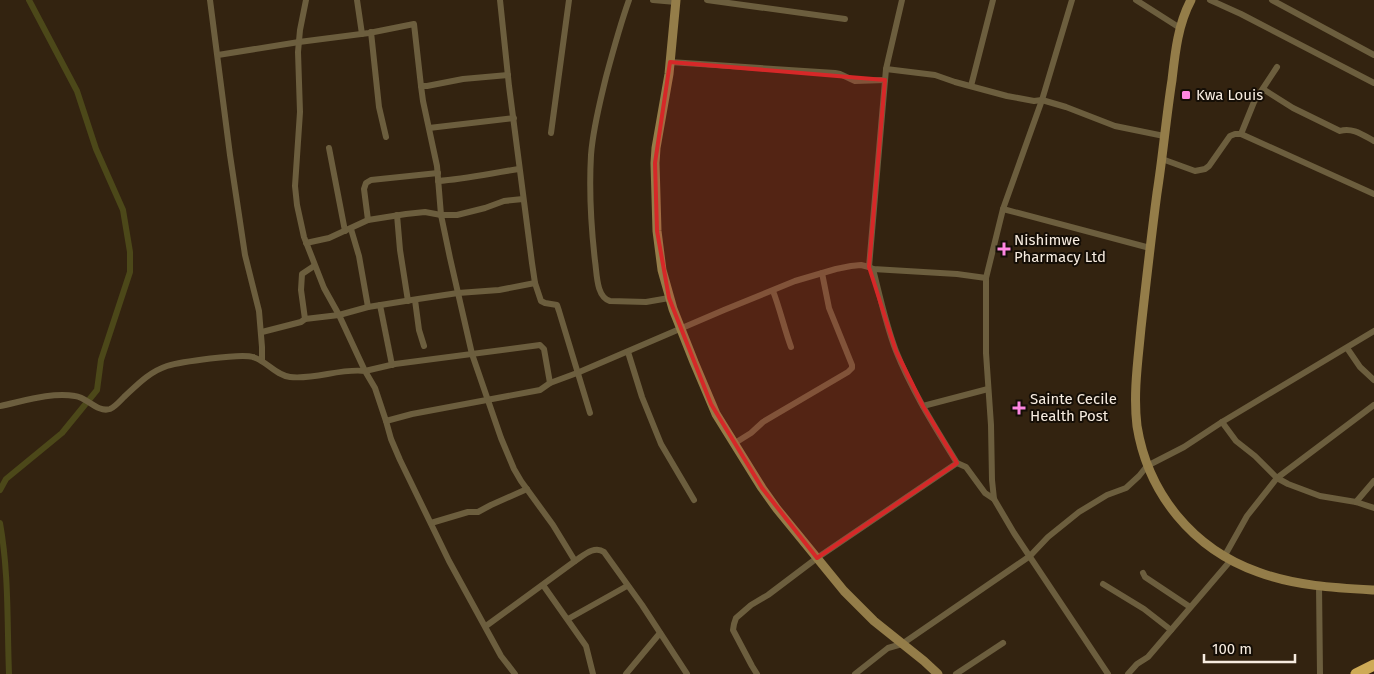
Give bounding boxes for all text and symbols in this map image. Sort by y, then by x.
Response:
place label: Kwa Louis [1196,86,1263,104]
marker: Kwa Louis [1180,89,1192,101]
place label: Nishimwe Pharmacy Ltd [1014,231,1106,266]
marker: Nishimwe Pharmacy Ltd [998,243,1010,255]
place label: Sainte Cecile Health Post [1030,390,1117,425]
marker: Sainte Cecile Health Post [1012,401,1026,415]
scale bar [1204,632,1295,664]
text: 100 m [1212,640,1252,658]

